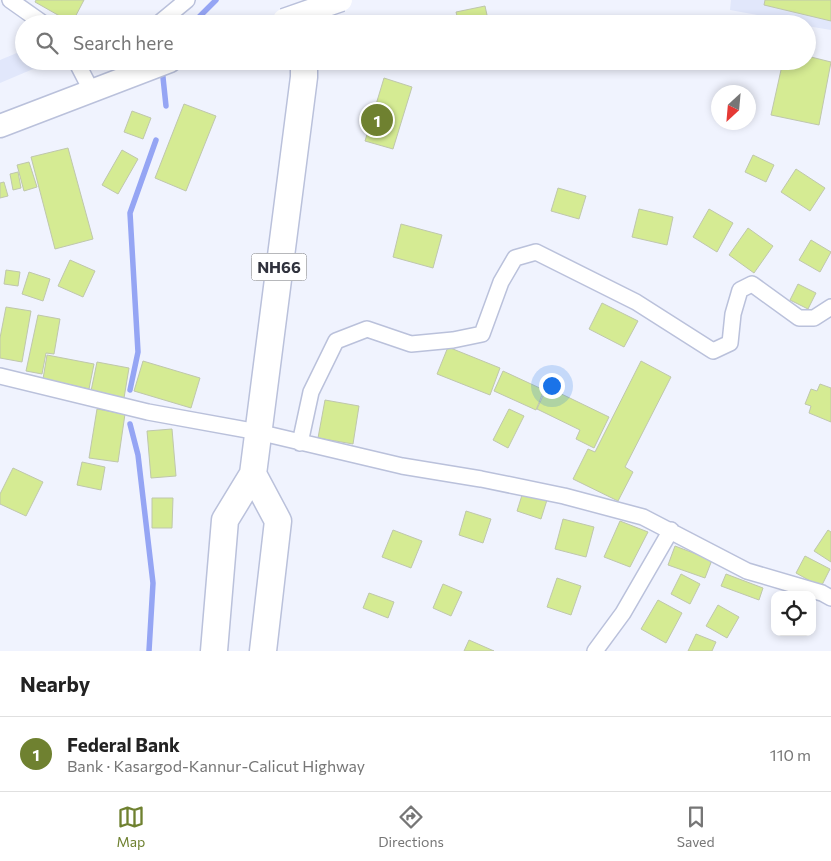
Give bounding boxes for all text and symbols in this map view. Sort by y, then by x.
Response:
search box [15,15,816,70]
icon: search [33,29,61,57]
text: Search here [73,31,173,54]
north arrow [711,85,756,130]
pin: 1 [361,101,393,139]
road number: NH66 [252,253,306,280]
your location [539,373,565,399]
map controls [771,591,816,636]
button: locate [771,591,816,636]
text: Nearby [20,671,90,696]
text: Federal Bank [67,733,180,756]
text: 1 [32,745,40,764]
text: 110 m [770,745,811,764]
text: Bank · Kasargod-Kannur-Calicut Highway [67,756,365,775]
tab: Map [116,803,145,850]
tab: Directions [378,803,444,850]
tab: Saved [677,803,715,850]

